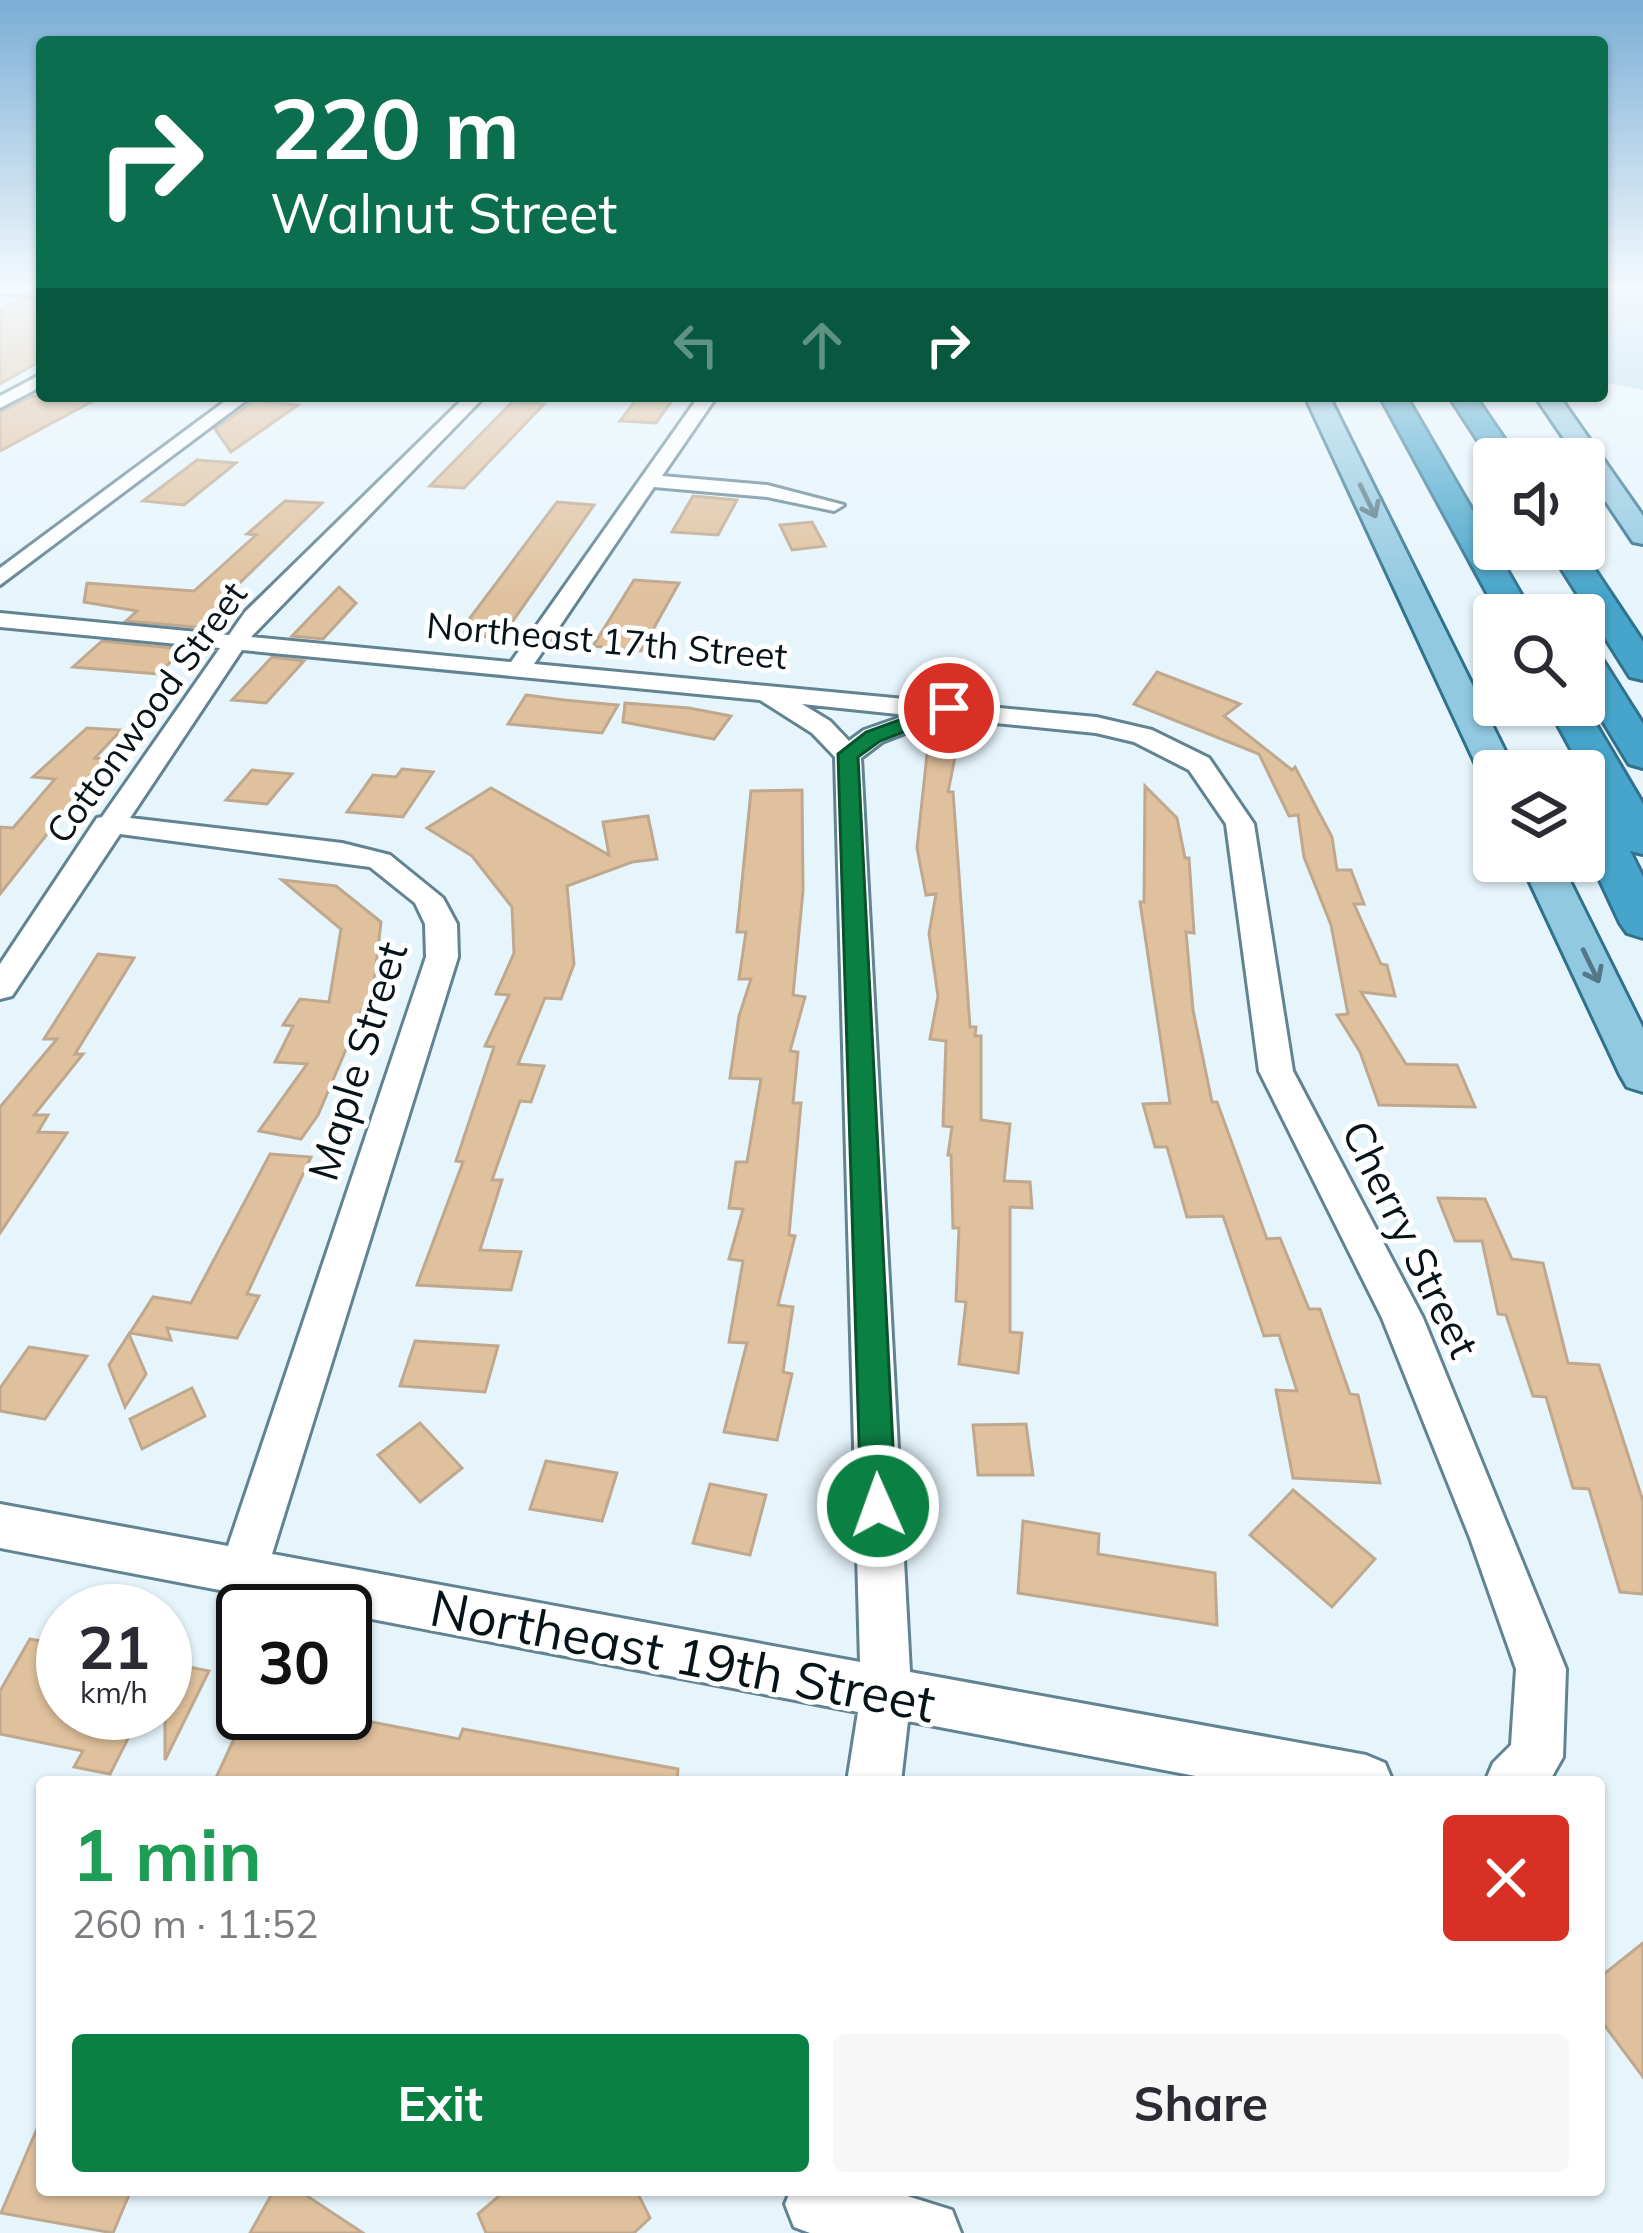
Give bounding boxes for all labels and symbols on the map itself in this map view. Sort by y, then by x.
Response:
one-way arrow [1358,483,1380,519]
street label: Cottonwood Street [36,572,256,852]
street label: Northeast 17th Street [425,602,789,678]
pin [898,657,1000,759]
street label: Maple Street [296,935,418,1187]
one-way arrow [1581,948,1603,984]
street label: Cherry Street [1331,1112,1491,1366]
position arrow [815,1443,941,1569]
street label: Northeast 19th Street [425,1575,941,1735]
speed limit sign: 30 [216,1584,372,1740]

